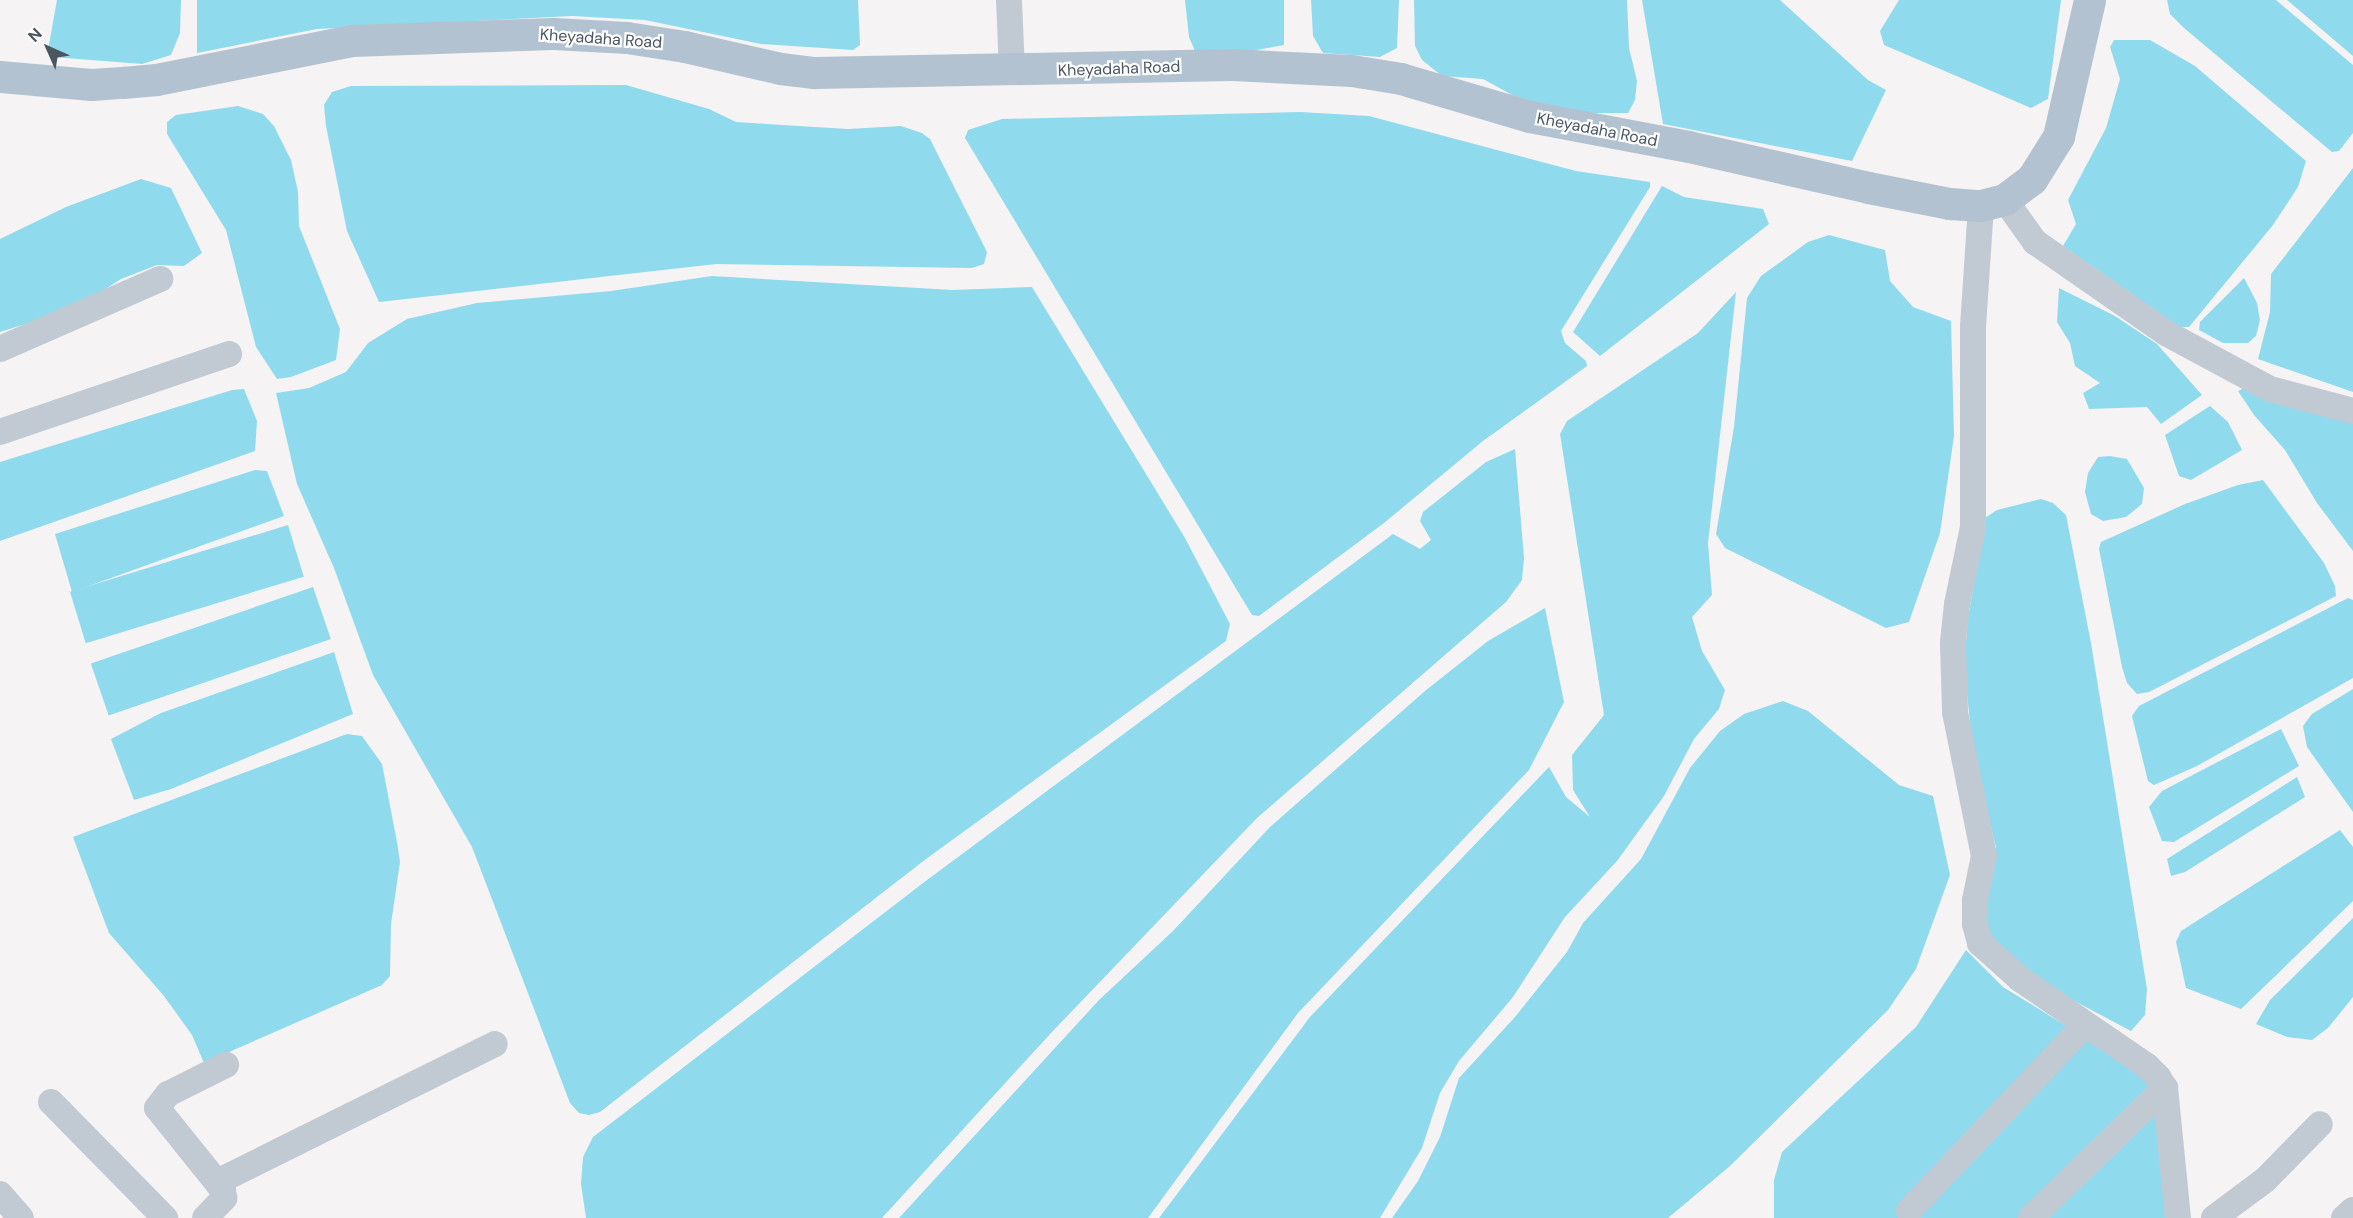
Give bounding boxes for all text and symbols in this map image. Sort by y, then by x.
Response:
north arrow [18,18,78,78]
text: N [23,23,46,46]
street label: Kheyadaha Road [539,25,663,53]
street label: Kheyadaha Road [1057,57,1181,81]
street label: Kheyadaha Road [1535,109,1659,151]

